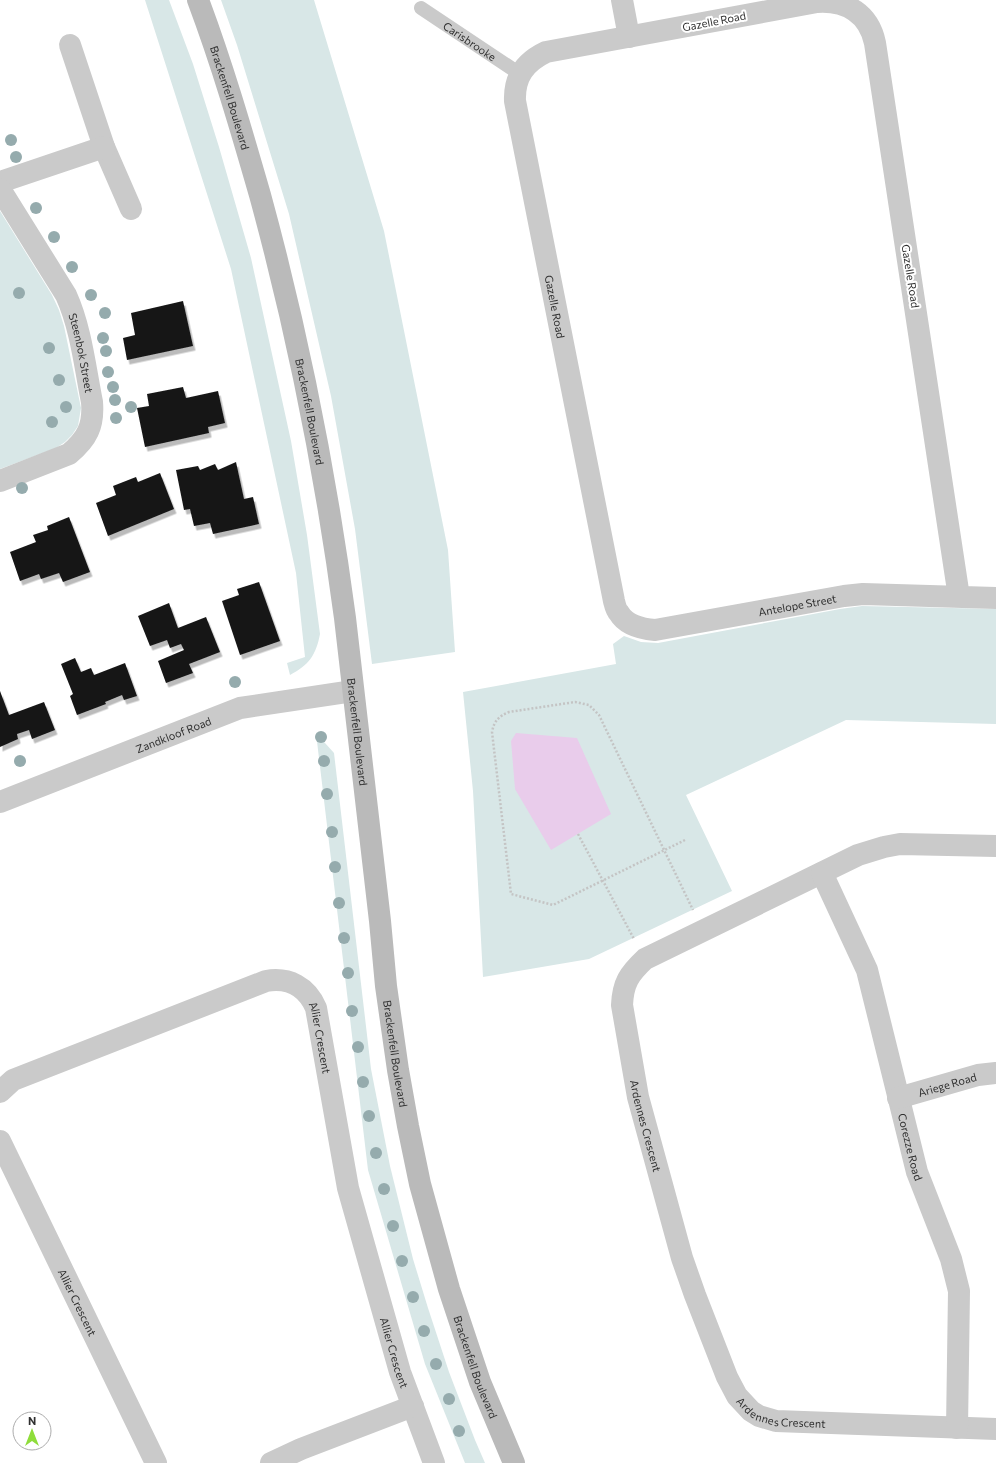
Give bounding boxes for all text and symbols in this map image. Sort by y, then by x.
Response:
street label: Gazelle Road [681,8,747,34]
street label: Carisbrooke [441,18,499,63]
street label: Brackenfell Boulevard [208,44,253,151]
street label: Gazelle Road [900,243,922,309]
street label: Gazelle Road [543,274,568,339]
street label: Steenbok Street [67,311,97,394]
street label: Brackenfell Boulevard [294,357,327,466]
street label: Antelope Street [757,591,838,618]
street label: Brackenfell Boulevard [345,677,371,786]
street label: Zandkloof Road [134,714,213,755]
street label: Allier Crescent [307,999,334,1075]
street label: Brackenfell Boulevard [382,999,411,1108]
street label: Ariege Road [916,1069,978,1098]
street label: Ardennes Crescent [629,1079,665,1173]
street label: Corezze Road [896,1112,926,1182]
street label: Allier Crescent [56,1266,100,1338]
street label: Brackenfell Boulevard [452,1314,501,1420]
street label: Allier Crescent [378,1316,412,1390]
street label: Ardennes Crescent [734,1394,826,1429]
north arrow [12,1411,52,1451]
text: N [28,1414,36,1427]

